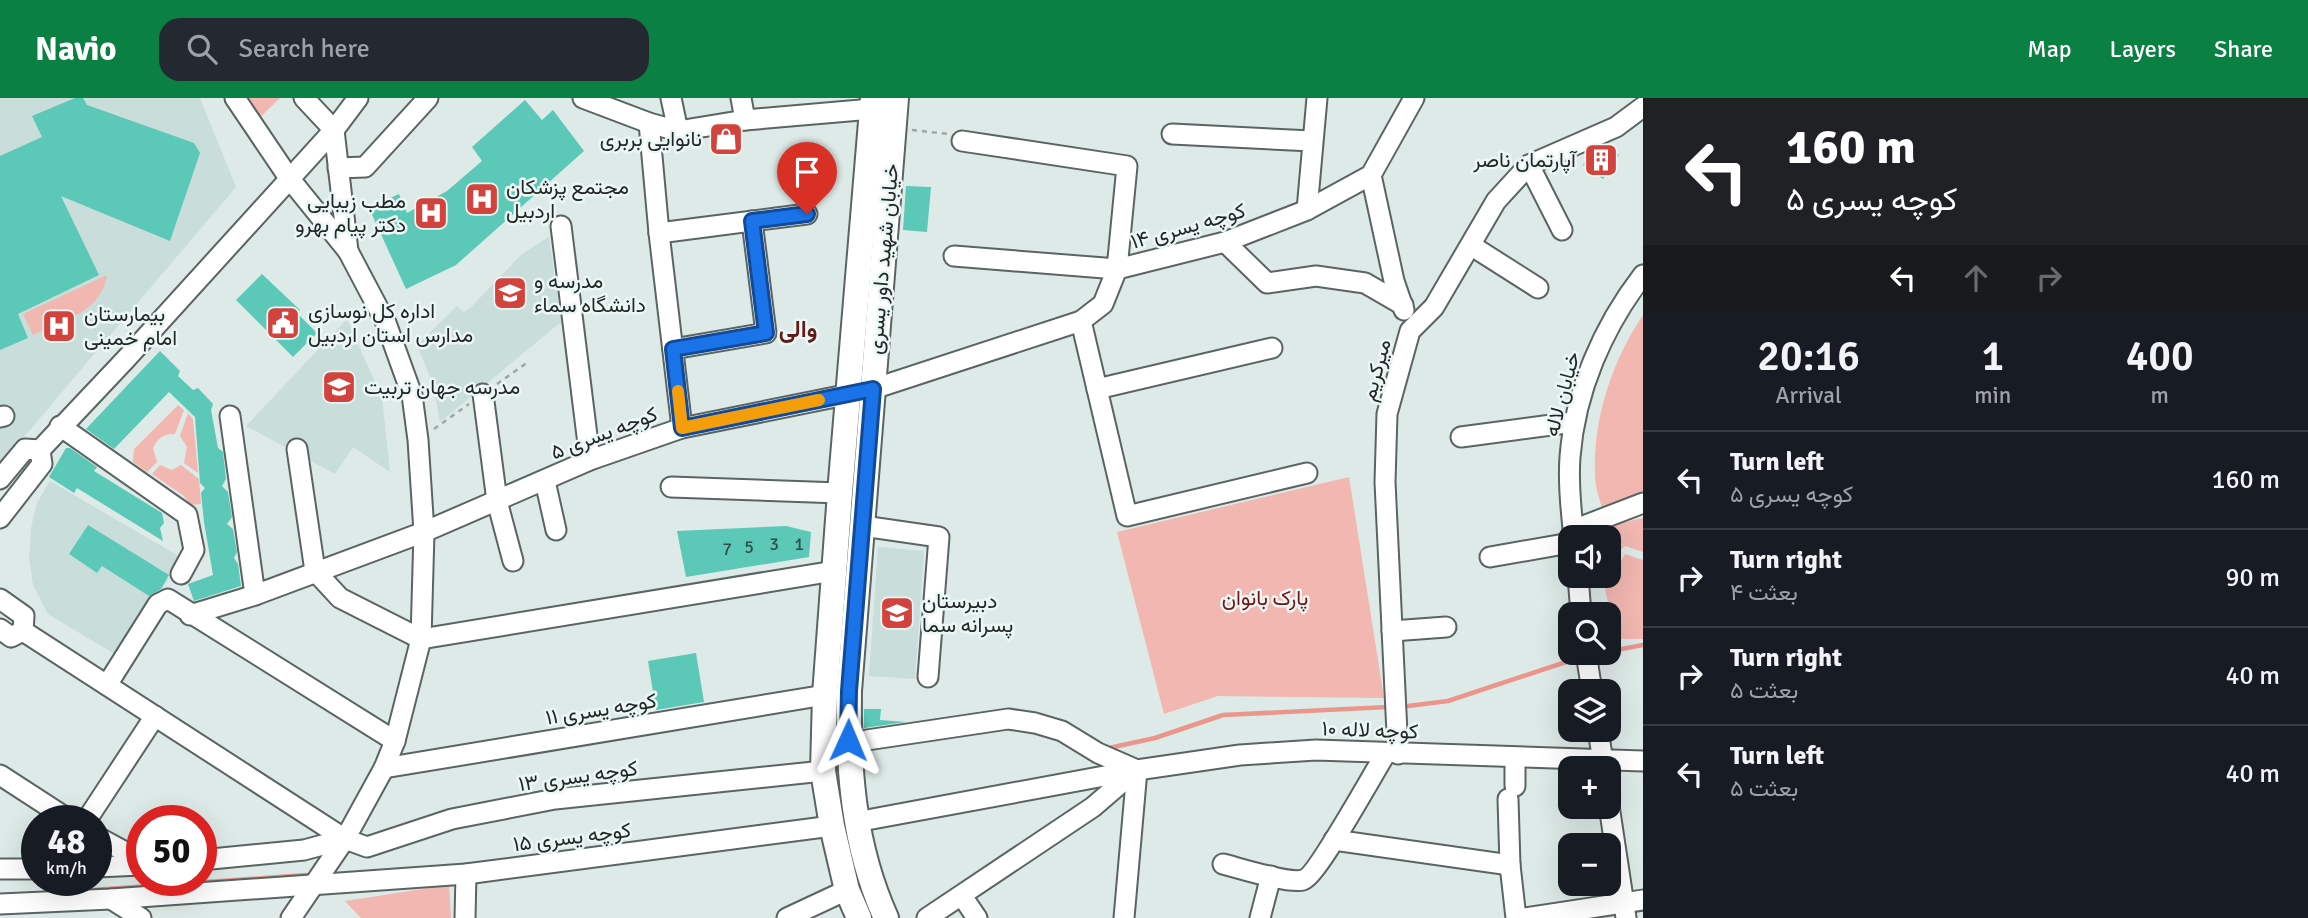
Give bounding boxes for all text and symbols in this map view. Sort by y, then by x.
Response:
search box [159,18,649,81]
text: Navio [35,29,117,70]
icon: search [183,30,221,68]
text: Search here [239,33,370,65]
text: Map [2027,34,2072,64]
text: Layers [2110,34,2176,64]
text: Share [2214,34,2273,64]
text: 160 m [1786,117,1916,177]
shop icon: نانوایی بربری [707,120,745,158]
place label: نانوایی بربری [600,126,702,152]
icon: left [1671,126,1762,217]
building icon: آپارتمان ناصر [1582,141,1620,179]
pin [777,142,837,214]
place label: آپارتمان ناصر [1472,147,1578,174]
icon: arrive [788,153,826,191]
street label: خیابان شهید داور یسری [862,163,904,355]
place label: مجتمع پزشکان اردبیل [506,174,629,224]
hospital icon: مجتمع پزشکان اردبیل [463,180,501,218]
text: کوچه یسری ۵ [1786,180,1957,219]
place label: مطب زیبایی دکتر پیام بهرو [295,188,406,239]
hospital icon: مطب زیبایی دکتر پیام بهرو [412,194,450,232]
street label: کوچه یسری ۱۴ [1128,197,1249,256]
icon: left [1884,259,1922,297]
icon: ahead [1957,259,1995,297]
icon: right [2030,259,2068,297]
place label: مدرسه و دانشگاه سماء [534,268,646,318]
school or university icon: مدرسه و دانشگاه سماء [491,274,529,312]
place label: اداره کل نوسازی مدارس استان اردبیل [308,298,473,348]
place label: بیمارستان امام خمینی [84,301,177,352]
public building icon: اداره کل نوسازی مدارس استان اردبیل [264,304,302,342]
hospital icon: بیمارستان امام خمینی [40,307,78,345]
district label: والی [779,315,817,344]
text: 20:16 [1757,331,1860,382]
text: 1 [1981,331,2004,382]
text: 400 [2126,331,2194,382]
street label: میرکریم [1355,336,1398,404]
street label: خیابان لاله [1538,349,1586,439]
school or university icon: مدرسه جهان تربیت [320,368,358,406]
place label: مدرسه جهان تربیت [364,374,520,400]
text: Arrival [1775,381,1842,410]
text: min [1974,381,2011,410]
text: m [2150,381,2169,410]
street label: کوچه یسری ۵ [547,401,662,466]
text: Turn left [1730,446,1824,478]
icon: left [1671,461,1709,499]
text: 160 m [2211,464,2280,496]
text: کوچه یسری ۵ [1730,480,1853,509]
map controls [1558,525,1621,896]
button: sound [1558,525,1621,588]
house number: 3 [769,533,779,555]
house number: 1 [794,533,804,555]
house number: 5 [744,536,754,558]
house number: 7 [722,538,732,560]
text: Turn right [1730,544,1842,576]
icon: right [1671,559,1709,597]
text: 90 m [2225,562,2280,594]
text: بعثت ۴ [1730,578,1798,607]
park label: پارک بانوان [1222,585,1308,612]
place label: دبیرستان پسرانه سما [922,588,1013,639]
school or university icon: دبیرستان پسرانه سما [878,594,916,632]
button: search [1558,602,1621,665]
text: Turn right [1730,642,1842,674]
icon: right [1671,657,1709,695]
text: 40 m [2225,660,2280,692]
text: بعثت ۵ [1730,676,1798,705]
button: layers [1558,679,1621,742]
street label: کوچه یسری ۱۱ [544,687,659,732]
position arrow [811,703,885,777]
street label: کوچه لاله ۱۰ [1321,715,1419,746]
text: Turn left [1730,740,1824,772]
street label: کوچه یسری ۱۳ [517,755,639,798]
icon: left [1671,755,1709,793]
button: + [1558,756,1621,819]
text: 40 m [2225,758,2280,790]
text: بعثت ۵ [1730,774,1798,803]
speed limit sign: 50 [126,805,217,896]
street label: کوچه یسری ۱۵ [512,817,633,858]
text: 48 [48,820,85,863]
button: − [1558,833,1621,896]
text: km/h [46,857,87,879]

